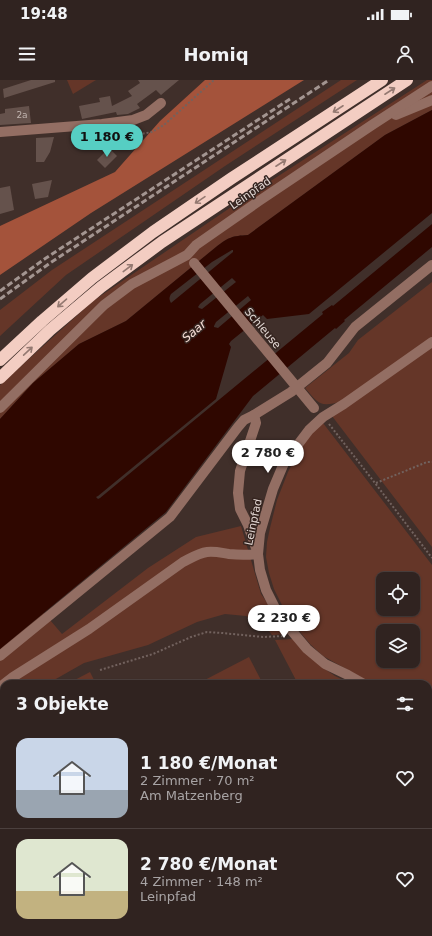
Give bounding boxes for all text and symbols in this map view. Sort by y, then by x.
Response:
text: 19:48 [20,5,68,23]
icon: menu [16,43,38,65]
icon: person [394,43,416,65]
text: Homiq [183,44,249,65]
one-way arrow [384,87,395,95]
one-way arrow [333,105,344,113]
house number: 2a [16,110,28,120]
pin: 1 180 € [70,124,144,158]
text: 1 180 € [80,129,134,144]
one-way arrow [275,158,287,166]
street label: Leinpfad [227,175,273,212]
one-way arrow [195,196,206,204]
one-way arrow [122,263,133,272]
one-way arrow [58,298,68,307]
street label: Schleuse [242,305,284,352]
water label: Saar [179,316,210,345]
one-way arrow [23,346,33,356]
pin: 2 780 € [231,440,305,474]
text: 2 780 € [241,445,295,460]
street label: Leinpfad [242,498,265,547]
map controls [376,572,420,668]
button: locate [376,572,420,616]
pin: 2 230 € [247,605,321,639]
text: 2 230 € [257,610,311,625]
button: layers [376,624,420,668]
icon: filters [394,693,416,715]
text: 3 Objekte [16,694,109,714]
text: 1 180 €/Monat [140,753,278,773]
icon: home [48,754,96,802]
icon: heart [394,767,416,789]
text: 2 Zimmer · 70 m² [140,773,255,788]
text: Am Matzenberg [140,788,243,803]
text: 2 780 €/Monat [140,854,278,874]
icon: home [48,855,96,903]
icon: heart [394,868,416,890]
text: 4 Zimmer · 148 m² [140,874,263,889]
text: Leinpfad [140,889,196,904]

